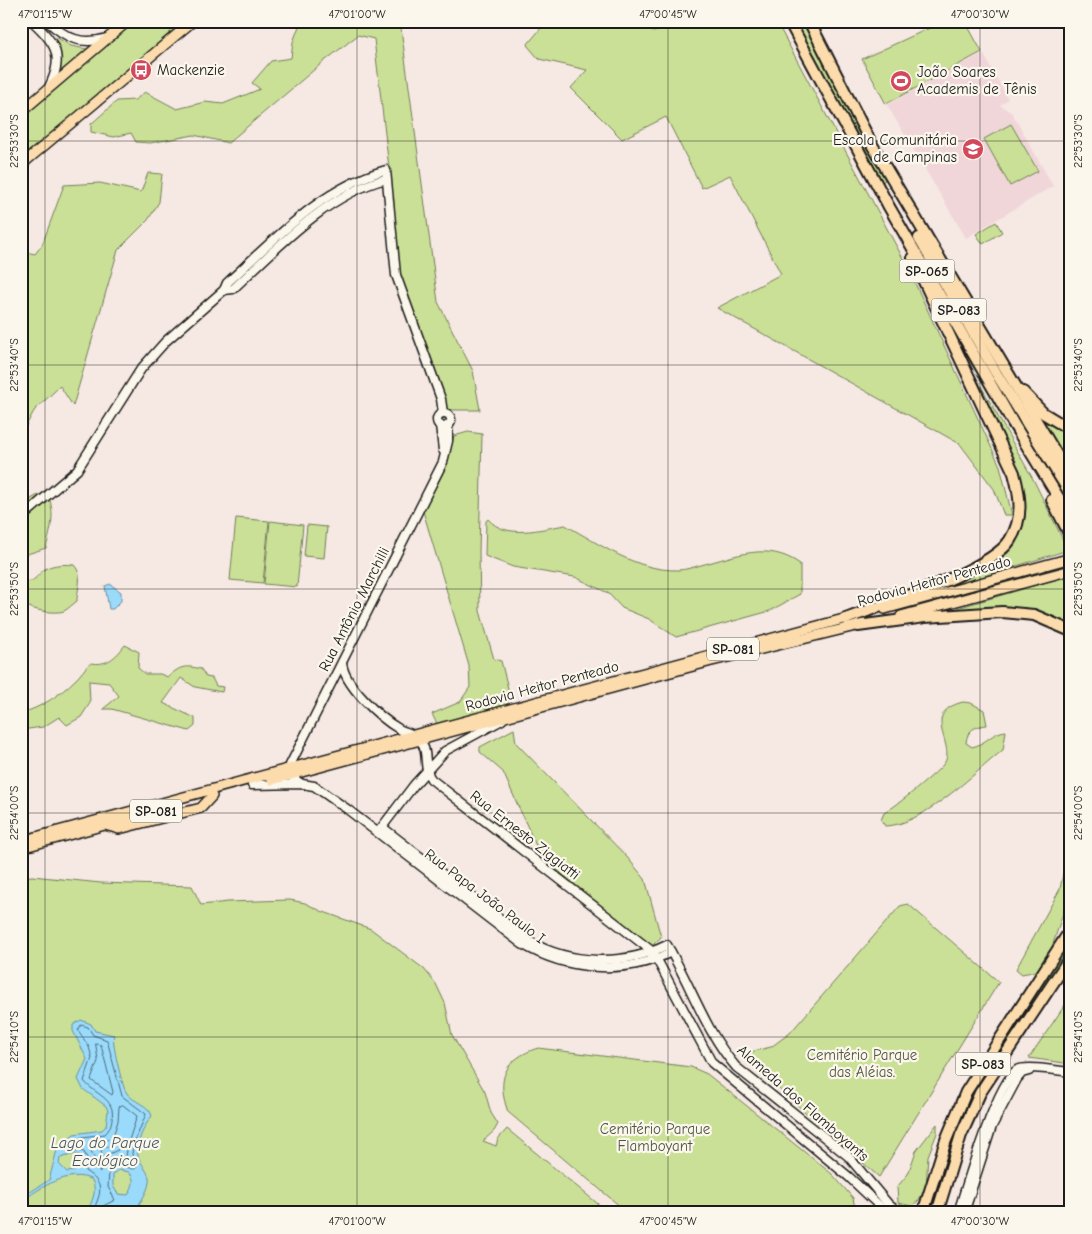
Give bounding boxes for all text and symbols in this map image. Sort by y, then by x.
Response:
text: 47°01'15"W [18,7,73,21]
text: 47°01'00"W [328,7,386,21]
text: 47°00'45"W [639,7,697,21]
text: 47°00'30"W [951,7,1010,21]
bus stop icon: Mackenzie [129,58,153,82]
place label: Mackenzie [157,61,225,79]
place label: João Soares Academis de Tênis [917,63,1037,98]
sports icon: João Soares Academis de Tênis [889,69,913,93]
text: 22°53'30"S [7,114,21,168]
text: 22°53'30"S [1071,114,1085,168]
place label: Escola Comunitária de Campinas [833,131,957,166]
school or university icon: Escola Comunitária de Campinas [961,137,985,161]
road number: SP-065 [900,260,954,282]
road number: SP-083 [932,298,986,322]
text: 22°53'40"S [7,338,21,392]
text: 22°53'40"S [1071,338,1085,392]
street label: Rua Antônio Marchilli [315,544,393,674]
street label: Rodovia Heitor Penteado [855,552,1013,610]
text: 22°53'50"S [7,562,21,616]
text: 22°53'50"S [1071,562,1085,616]
road number: SP-081 [707,638,759,661]
street label: Rodovia Heitor Penteado [463,657,621,715]
text: 22°54'00"S [7,785,21,840]
text: 22°54'00"S [1071,785,1085,840]
street label: Rua Ernesto Ziggiatti [467,787,583,883]
road number: SP-081 [130,799,182,822]
street label: Rua Papa João Paulo I [421,845,549,947]
text: 22°54'10"S [7,1011,21,1063]
text: 22°54'10"S [1071,1011,1085,1063]
street label: Alameda dos Flamboyants [734,1041,872,1165]
park label: Cemitério Parque das Aléias. [807,1046,918,1081]
road number: SP-083 [956,1052,1010,1076]
park label: Cemitério Parque Flamboyant [600,1120,711,1155]
water label: Lago do Parque Ecológico [51,1134,159,1170]
text: 47°01'15"W [18,1214,73,1228]
text: 47°01'00"W [328,1214,386,1228]
text: 47°00'45"W [639,1214,697,1228]
text: 47°00'30"W [951,1214,1010,1228]

